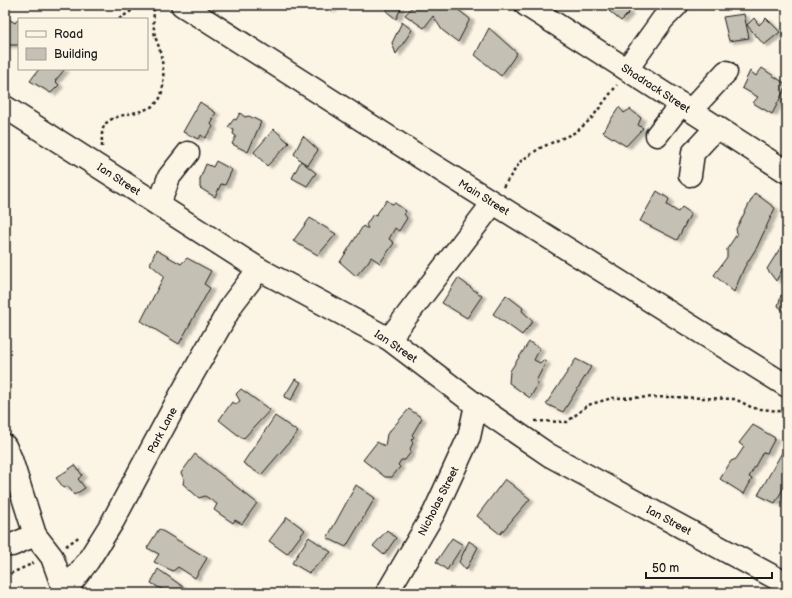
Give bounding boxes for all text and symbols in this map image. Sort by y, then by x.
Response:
legend [18,18,148,70]
text: Road [54,27,83,42]
text: Building [54,47,98,62]
street label: Shadrack Street [619,61,693,116]
street label: Ian Street [95,161,143,198]
street label: Main Street [456,177,512,218]
street label: Ian Street [372,327,420,366]
street label: Park Lane [145,405,180,455]
street label: Nicholas Street [415,464,462,538]
street label: Ian Street [644,503,694,538]
scale bar [646,554,772,580]
text: 50 m [652,561,679,576]

